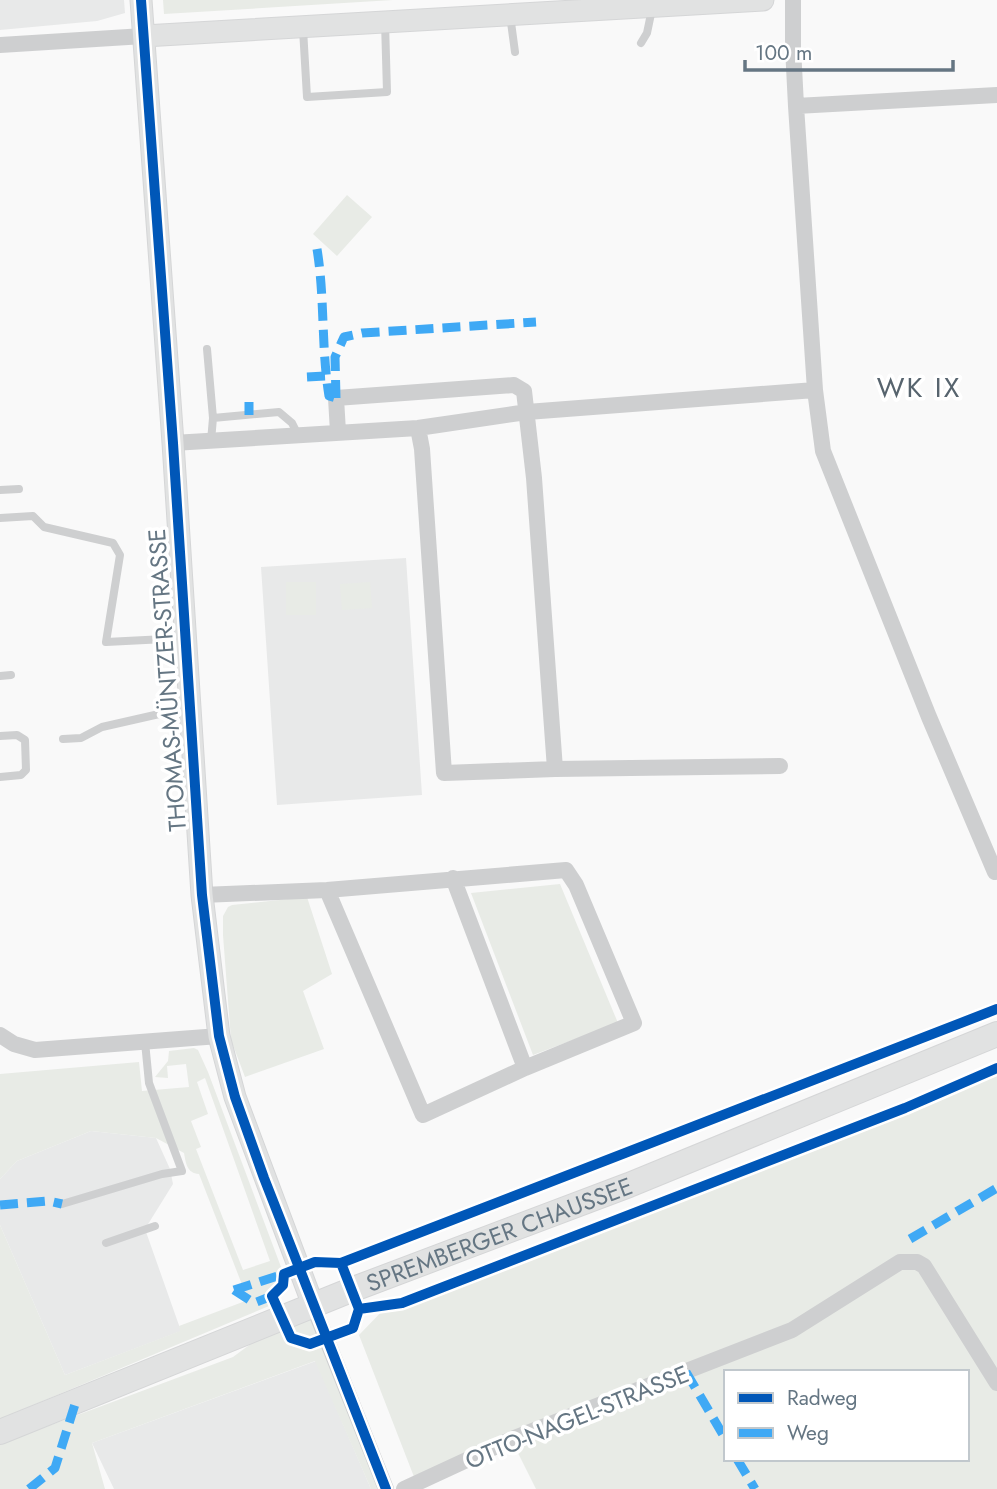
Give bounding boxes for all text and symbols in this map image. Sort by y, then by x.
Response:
scale bar [745,28,953,72]
text: 100 m [755,38,812,68]
district label: WK IX [877,367,961,408]
street label: THOMAS-MÜNTZER-STRASSE [139,527,195,833]
street label: SPREMBERGER CHAUSSEE [361,1168,637,1300]
street label: OTTO-NAGEL-STRASSE [460,1356,694,1478]
legend [724,1370,969,1461]
text: Radweg [787,1383,858,1413]
text: Weg [787,1418,829,1448]

